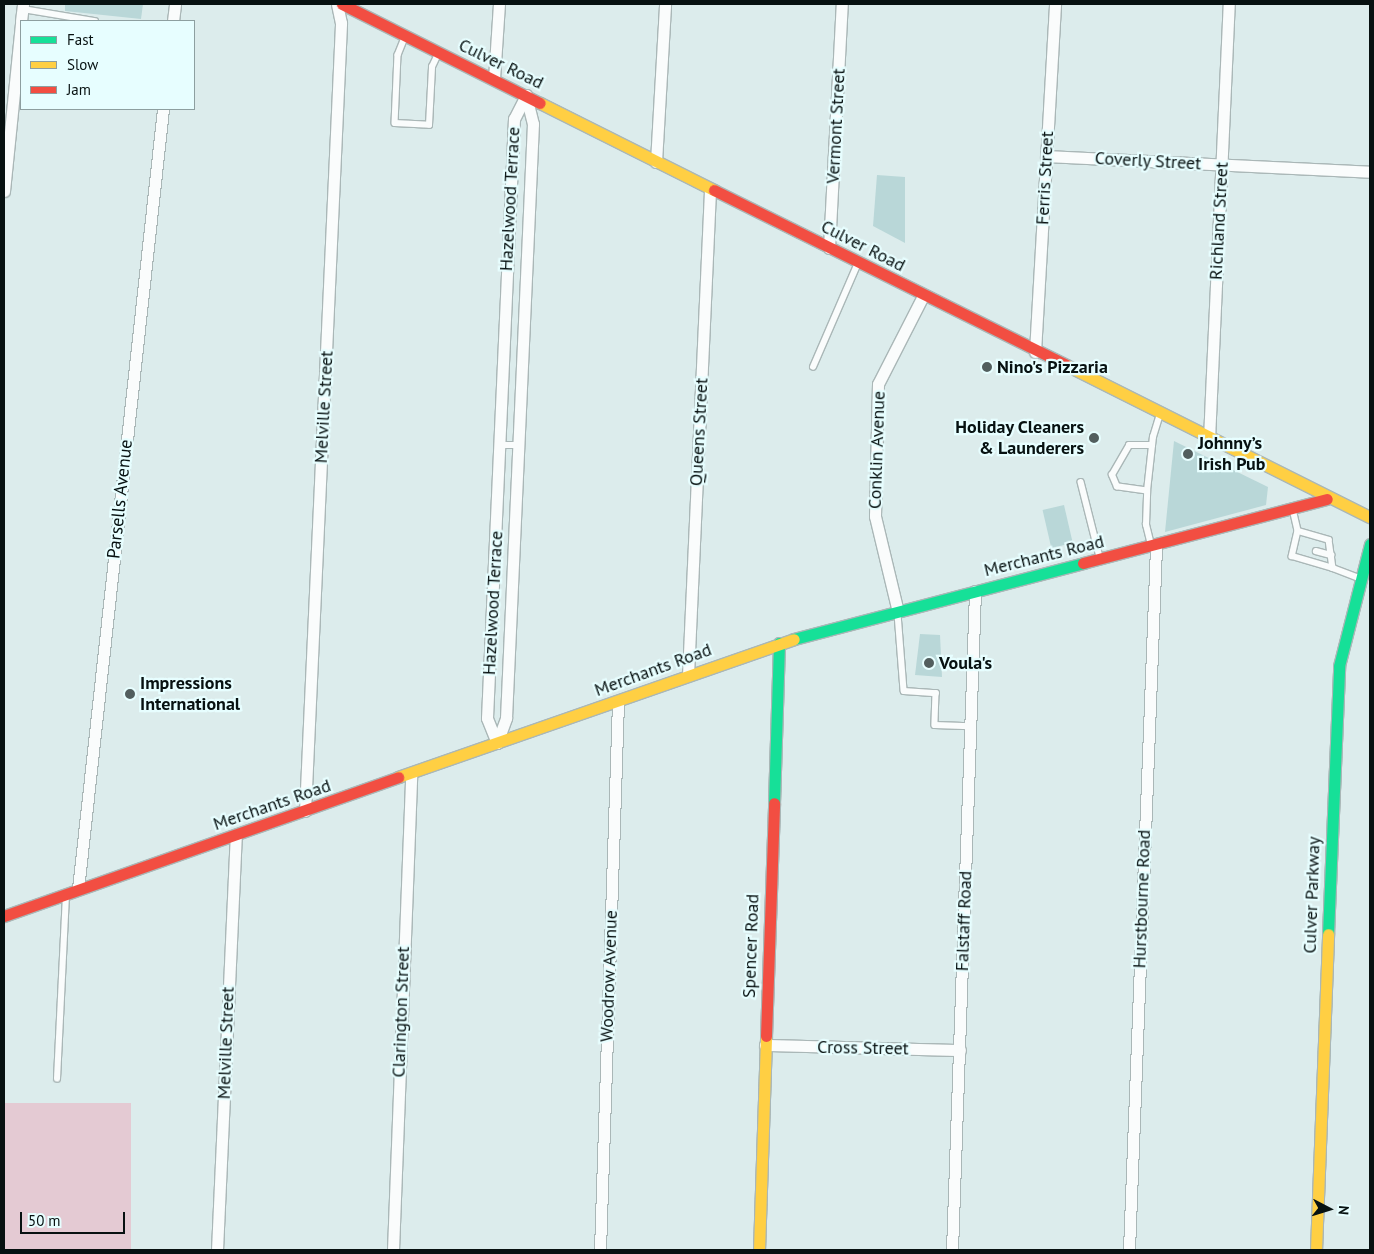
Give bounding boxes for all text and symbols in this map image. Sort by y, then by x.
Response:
legend [20,20,195,110]
text: Fast [67,30,94,49]
street label: Culver Road [455,34,547,94]
text: Slow [67,55,98,74]
street label: Vermont Street [822,68,850,184]
text: Jam [67,80,91,99]
street label: Hazelwood Terrace [495,126,525,272]
street label: Ferris Street [1032,131,1058,225]
street label: Coverly Street [1094,147,1202,175]
street label: Richland Street [1205,162,1233,280]
street label: Culver Road [817,216,909,276]
street label: Melville Street [310,350,338,464]
place label: Nino's Pizzaria [997,356,1108,378]
marker: Nino's Pizzaria [981,361,993,373]
street label: Queens Street [685,377,713,487]
street label: Conklin Avenue [864,390,890,510]
place label: Holiday Cleaners & Launderers [954,417,1084,459]
marker: Holiday Cleaners & Launderers [1088,432,1100,444]
place label: Johnny’s Irish Pub [1198,433,1265,476]
street label: Parsells Avenue [103,438,137,560]
marker: Johnny’s Irish Pub [1182,448,1194,460]
street label: Hazelwood Terrace [478,530,508,676]
street label: Merchants Road [982,531,1106,581]
street label: Merchants Road [592,639,714,701]
place label: Voula's [939,652,992,674]
marker: Voula's [923,657,935,669]
place label: Impressions International [140,673,240,716]
marker: Impressions International [124,688,136,700]
street label: Merchants Road [210,775,334,835]
street label: Hurstbourne Road [1129,829,1155,969]
street label: Culver Parkway [1299,836,1325,954]
street label: Falstaff Road [951,870,977,972]
street label: Spencer Road [738,894,764,998]
street label: Woodrow Avenue [596,909,622,1043]
street label: Clarington Street [388,946,414,1078]
street label: Melville Street [213,986,239,1100]
street label: Cross Street [817,1036,909,1060]
north arrow [1304,1184,1354,1234]
scale bar [22,1202,128,1234]
text: N [1335,1205,1353,1216]
text: 50 m [28,1211,61,1230]

